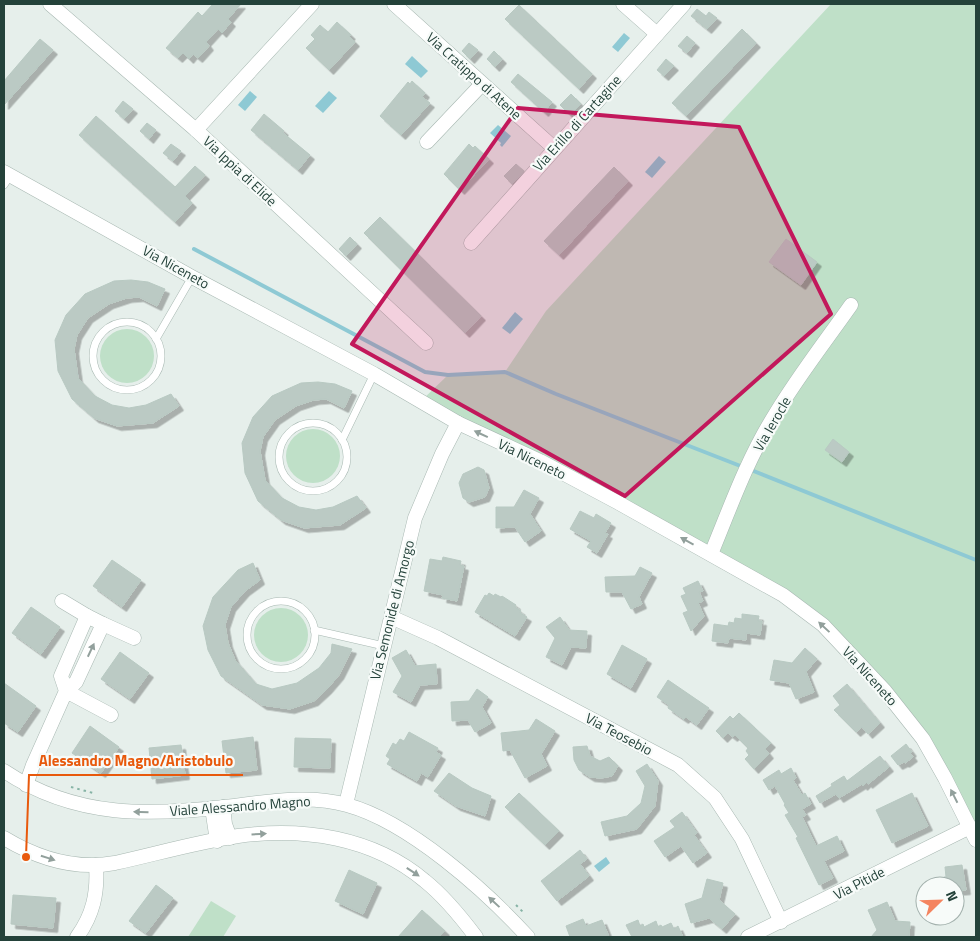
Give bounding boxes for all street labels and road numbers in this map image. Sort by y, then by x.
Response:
street label: Via Cratippo di Atene [422,27,527,124]
street label: Via Erillo di Cartagine [527,70,626,176]
street label: Via Ippia di Elide [199,131,282,211]
street label: Via Niceneto [139,239,214,294]
street label: Via Ierocle [747,392,796,455]
street label: Via Niceneto [494,433,570,484]
street label: Via Semonide di Amorgo [364,538,419,682]
street label: Via Niceneto [838,641,903,710]
street label: Via Teosebio [582,707,657,760]
street label: Viale Alessandro Magno [169,790,311,821]
street label: Via Pitide [829,861,888,904]

